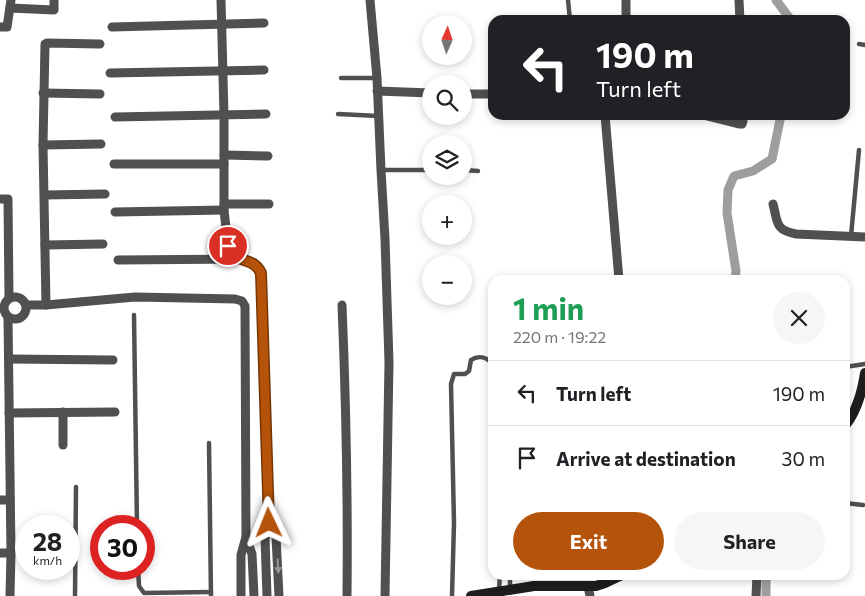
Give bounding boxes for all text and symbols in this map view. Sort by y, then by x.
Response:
north arrow [422,15,472,65]
map controls [422,15,472,305]
text: 190 m [596,32,694,75]
icon: left [513,35,578,100]
button: search [422,75,472,125]
text: Turn left [596,75,681,102]
button: layers [422,135,472,185]
button: + [422,195,472,245]
pin [207,225,249,267]
icon: arrive [214,232,242,260]
button: − [422,255,472,305]
text: 1 min [513,289,584,326]
button: close [773,292,825,344]
text: 220 m · 19:22 [513,327,606,346]
icon: left [513,379,541,407]
text: Turn left [556,382,631,405]
text: 190 m [773,382,825,405]
icon: arrive [513,444,541,472]
text: Arrive at destination [556,447,736,470]
text: 30 m [782,447,825,470]
position arrow [242,496,294,548]
button: Exit [513,512,664,570]
button: Share [674,512,825,570]
speed limit sign: 30 [90,515,155,580]
text: 28 [33,526,62,556]
text: km/h [33,553,62,567]
one-way arrow [274,558,282,574]

